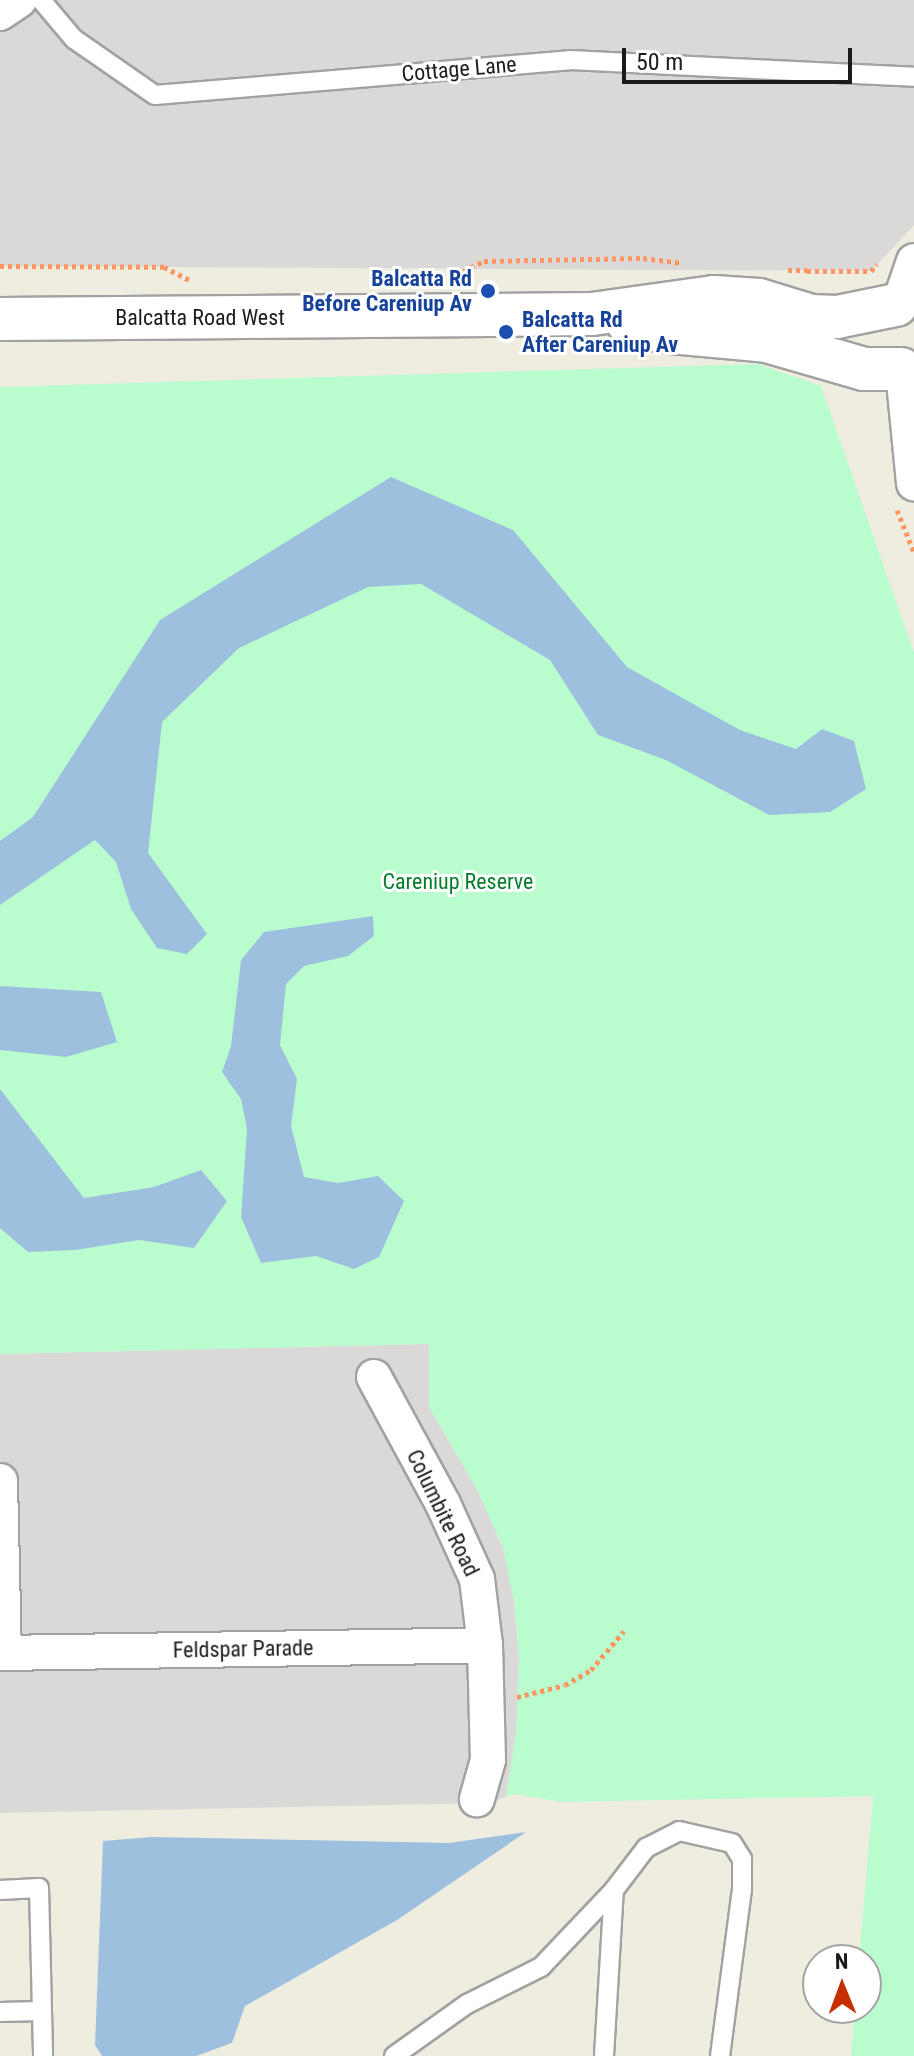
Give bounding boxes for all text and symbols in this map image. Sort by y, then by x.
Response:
scale bar [626,32,856,82]
text: 50 m [636,48,683,76]
street label: Cottage Lane [400,51,518,87]
place label: Balcatta Rd Before Careniup Av [302,265,472,316]
marker: Balcatta Rd Before Careniup Av [479,282,497,300]
street label: Balcatta Road West [115,305,285,331]
place label: Balcatta Rd After Careniup Av [522,306,678,358]
marker: Balcatta Rd After Careniup Av [497,323,515,341]
park label: Careniup Reserve [383,869,533,895]
street label: Columbite Road [401,1445,485,1581]
street label: Feldspar Parade [173,1635,313,1663]
north arrow [802,1944,882,2024]
text: N [835,1949,849,1974]

